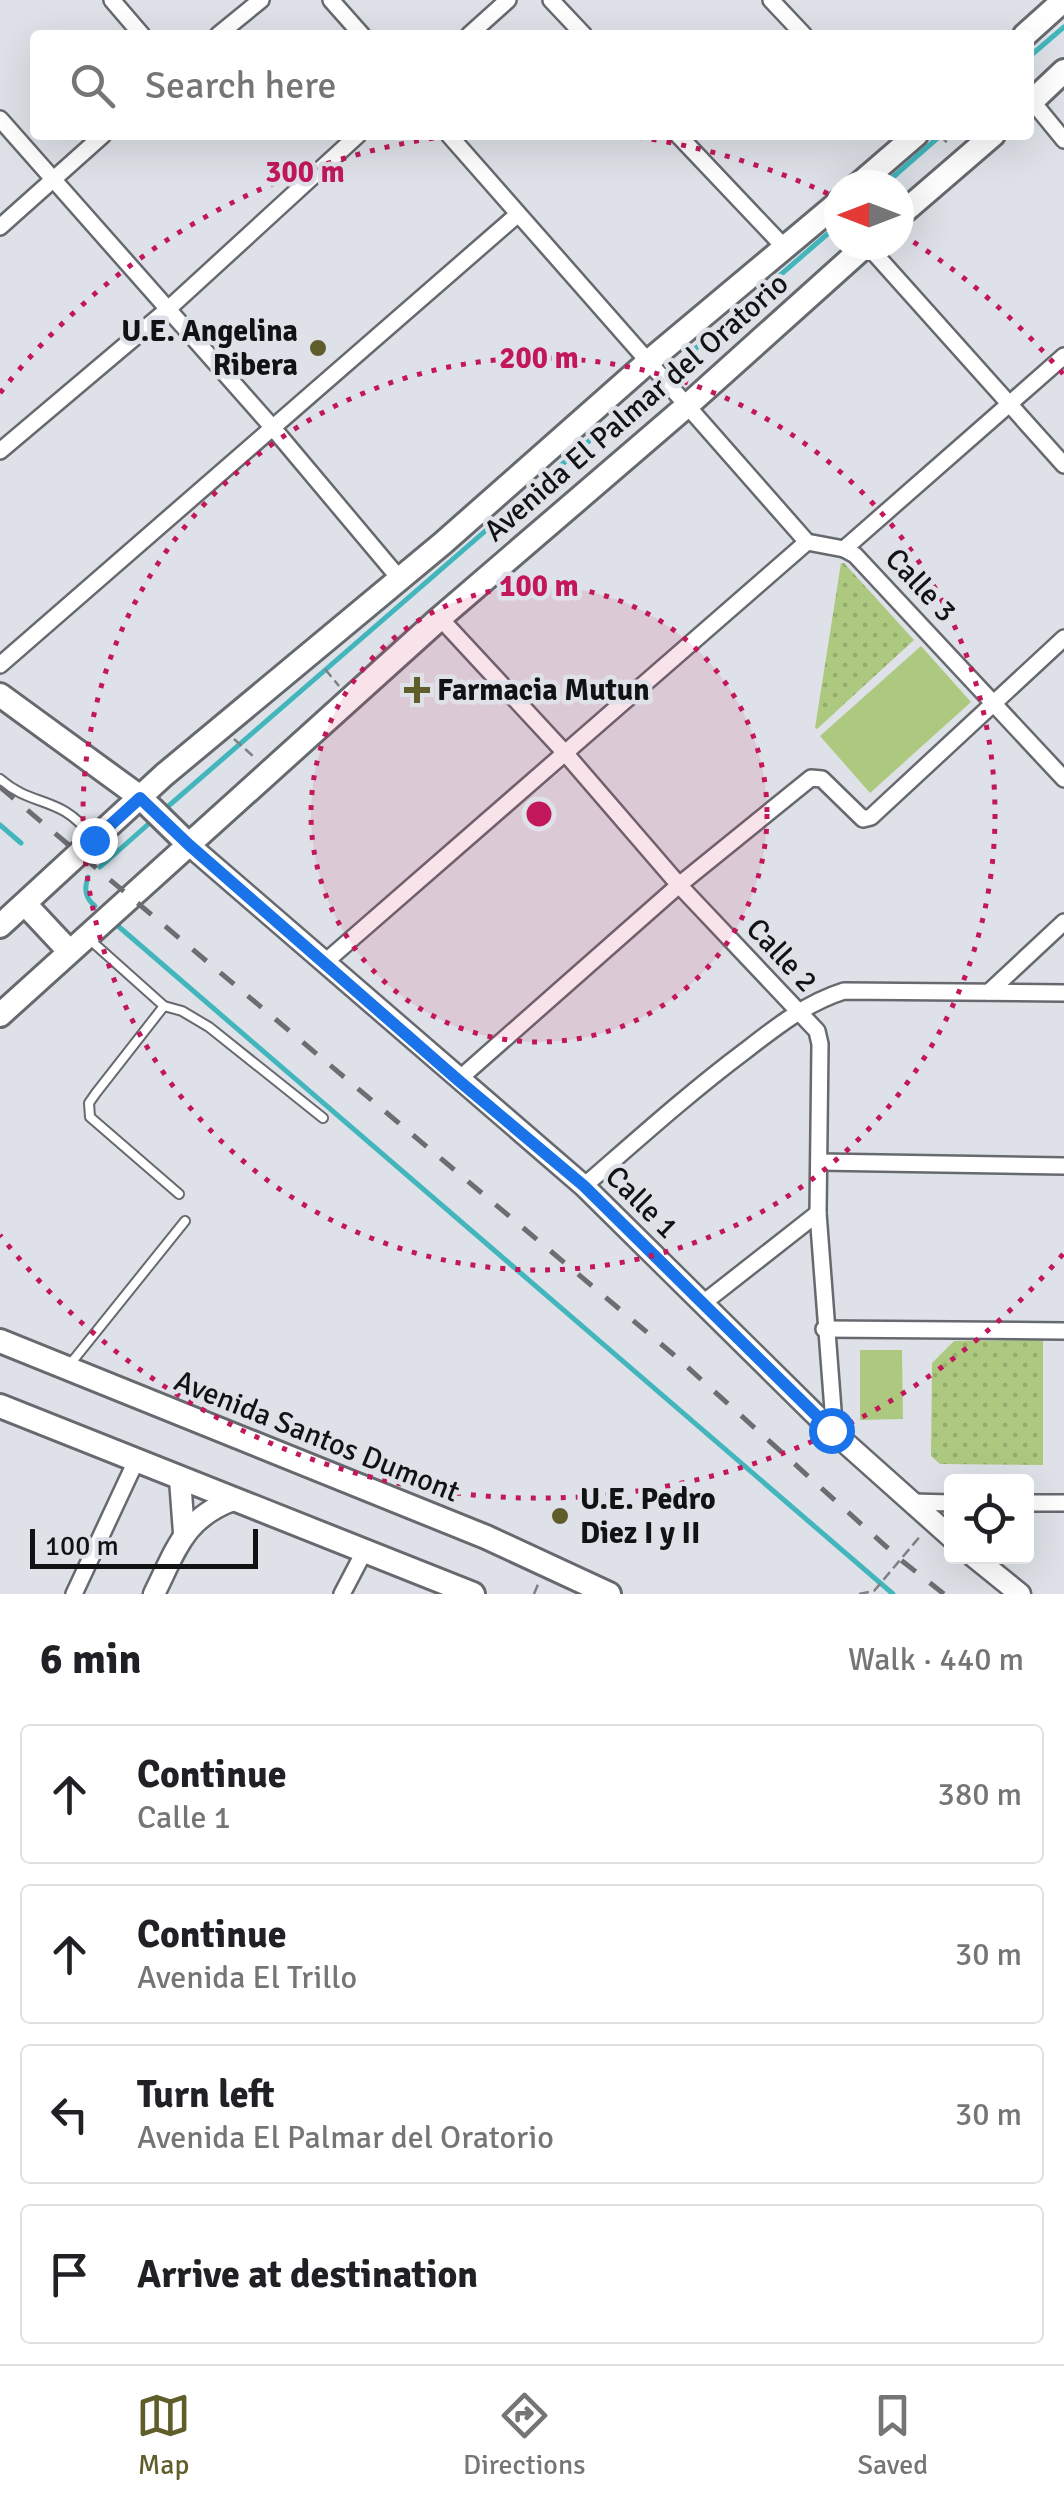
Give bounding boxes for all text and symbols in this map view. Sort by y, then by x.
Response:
search box [30,30,1034,140]
icon: search [65,58,120,113]
text: Search here [145,62,337,109]
text: 300 m [265,154,345,191]
north arrow [824,170,914,260]
street label: Avenida El Palmar del Oratorio [477,265,796,550]
place label: U.E. Angelina Ribera [121,313,298,384]
marker: U.E. Angelina Ribera [307,337,329,359]
text: 200 m [499,340,579,377]
street label: Calle 3 [877,541,964,630]
text: 100 m [499,568,579,605]
place label: Farmacia Mutun [437,672,650,709]
marker: Farmacia Mutun [406,679,428,701]
centre of rings [521,796,557,832]
route end [72,818,118,864]
street label: Calle 2 [738,911,825,1000]
street label: Calle 1 [597,1158,686,1247]
street label: Avenida Santos Dumont [169,1362,465,1511]
route start [809,1408,855,1454]
map controls [944,1474,1034,1564]
button: locate [944,1474,1034,1564]
place label: U.E. Pedro Diez I y II [580,1481,716,1552]
marker: U.E. Pedro Diez I y II [549,1505,571,1527]
scale bar [30,1524,258,1568]
text: 100 m [45,1529,119,1563]
text: 6 min [40,1634,141,1685]
text: Walk · 440 m [848,1640,1024,1679]
text: Continue [137,1751,287,1798]
icon: ahead [42,1767,97,1822]
text: 380 m [938,1775,1022,1814]
text: Calle 1 [137,1798,231,1837]
text: Continue [137,1911,287,1958]
icon: ahead [42,1927,97,1982]
text: 30 m [955,1935,1022,1974]
text: Avenida El Trillo [137,1958,357,1997]
text: Turn left [137,2071,275,2118]
icon: left [42,2087,97,2142]
text: 30 m [955,2095,1022,2134]
text: Avenida El Palmar del Oratorio [137,2118,554,2157]
icon: arrive [42,2247,97,2302]
text: Arrive at destination [137,2251,478,2298]
tab: Map [136,2388,191,2482]
tab: Directions [463,2388,585,2482]
tab: Saved [857,2388,928,2482]

